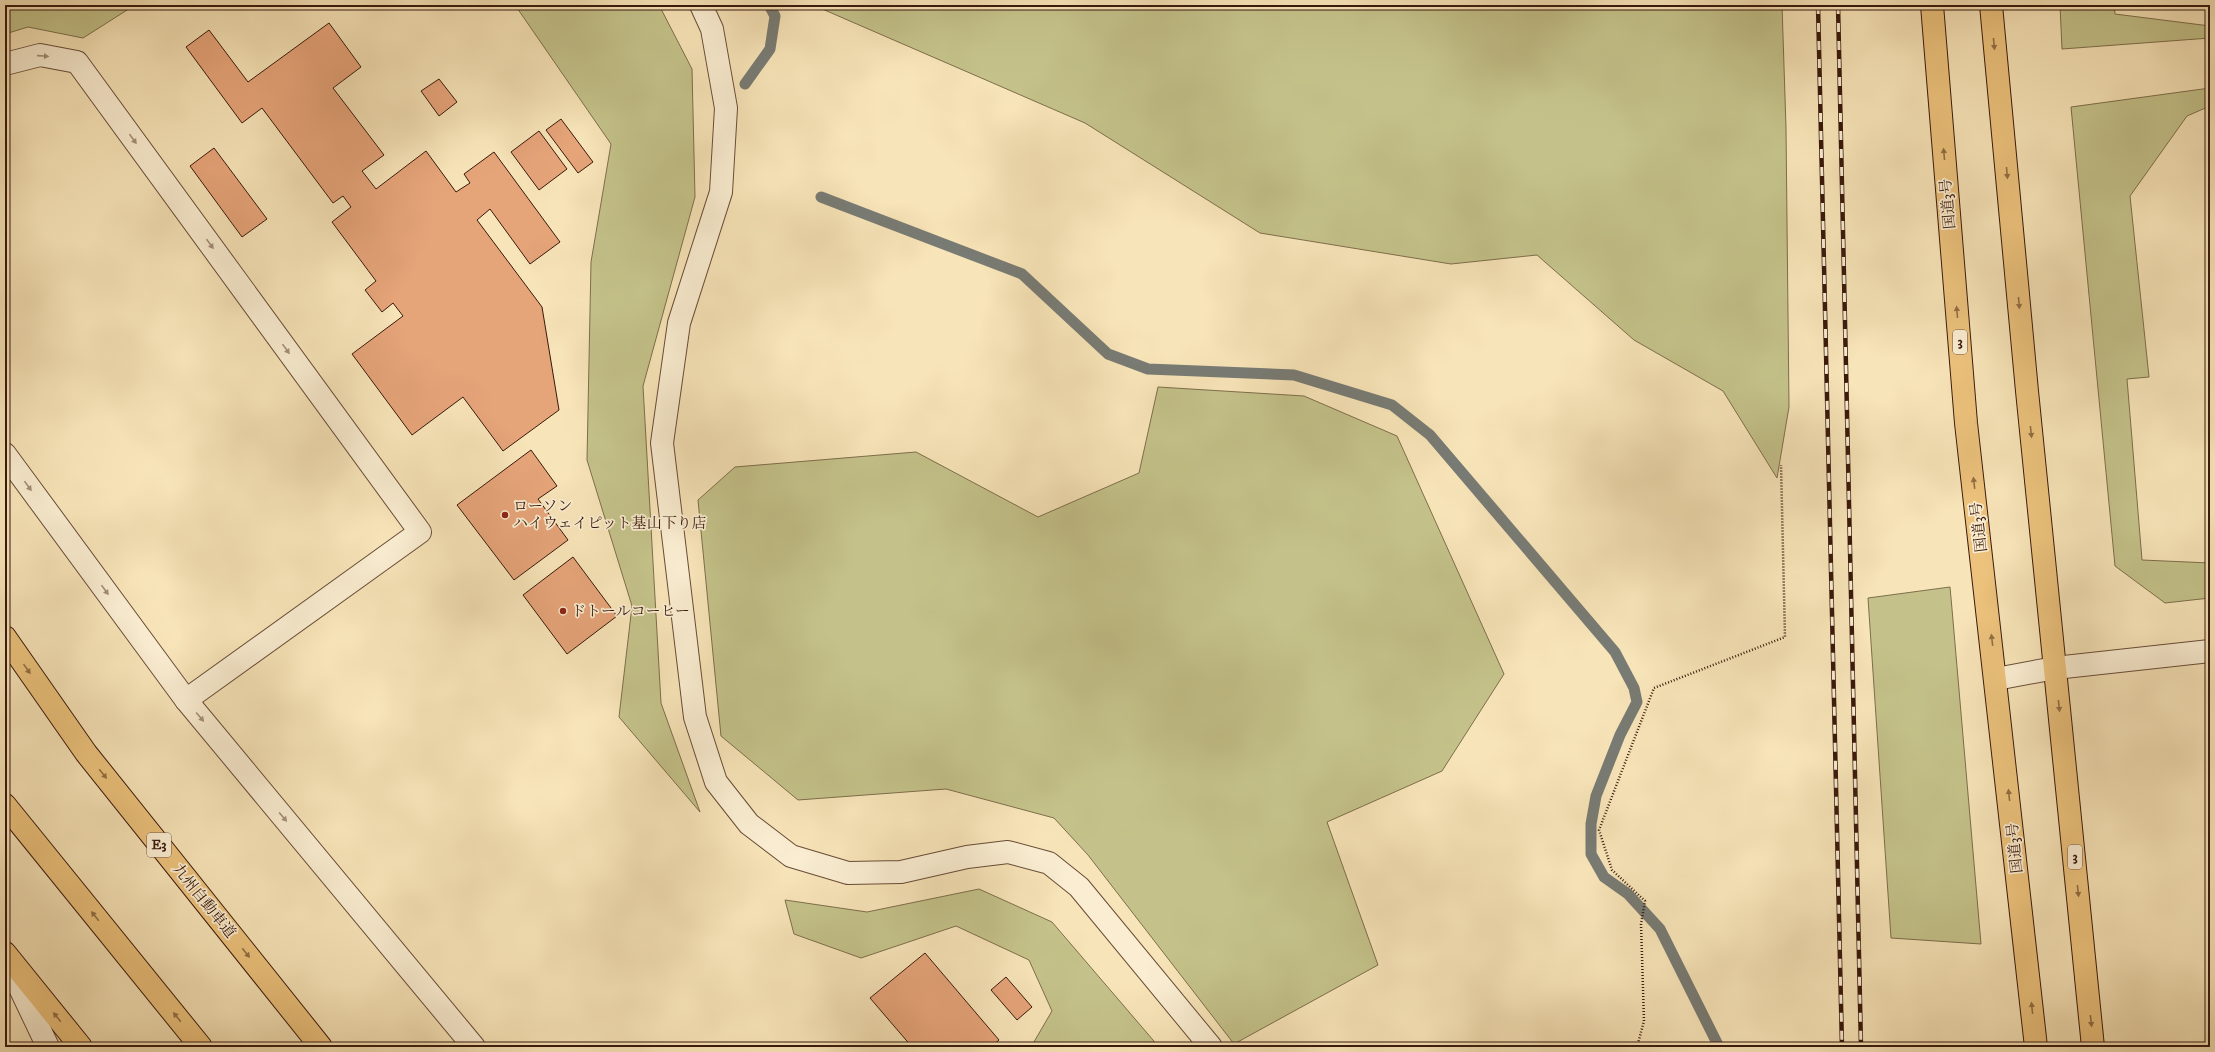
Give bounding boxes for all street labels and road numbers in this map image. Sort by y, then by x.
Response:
street label: 国道3号 [1936,178,1960,230]
road number: 3 [1953,330,1967,354]
street label: 国道3号 [1966,501,1992,553]
street label: 国道3号 [2003,822,2027,874]
road number: E3 [147,833,171,857]
road number: 3 [2068,845,2082,869]
street label: 九州自動車道 [168,860,240,942]

